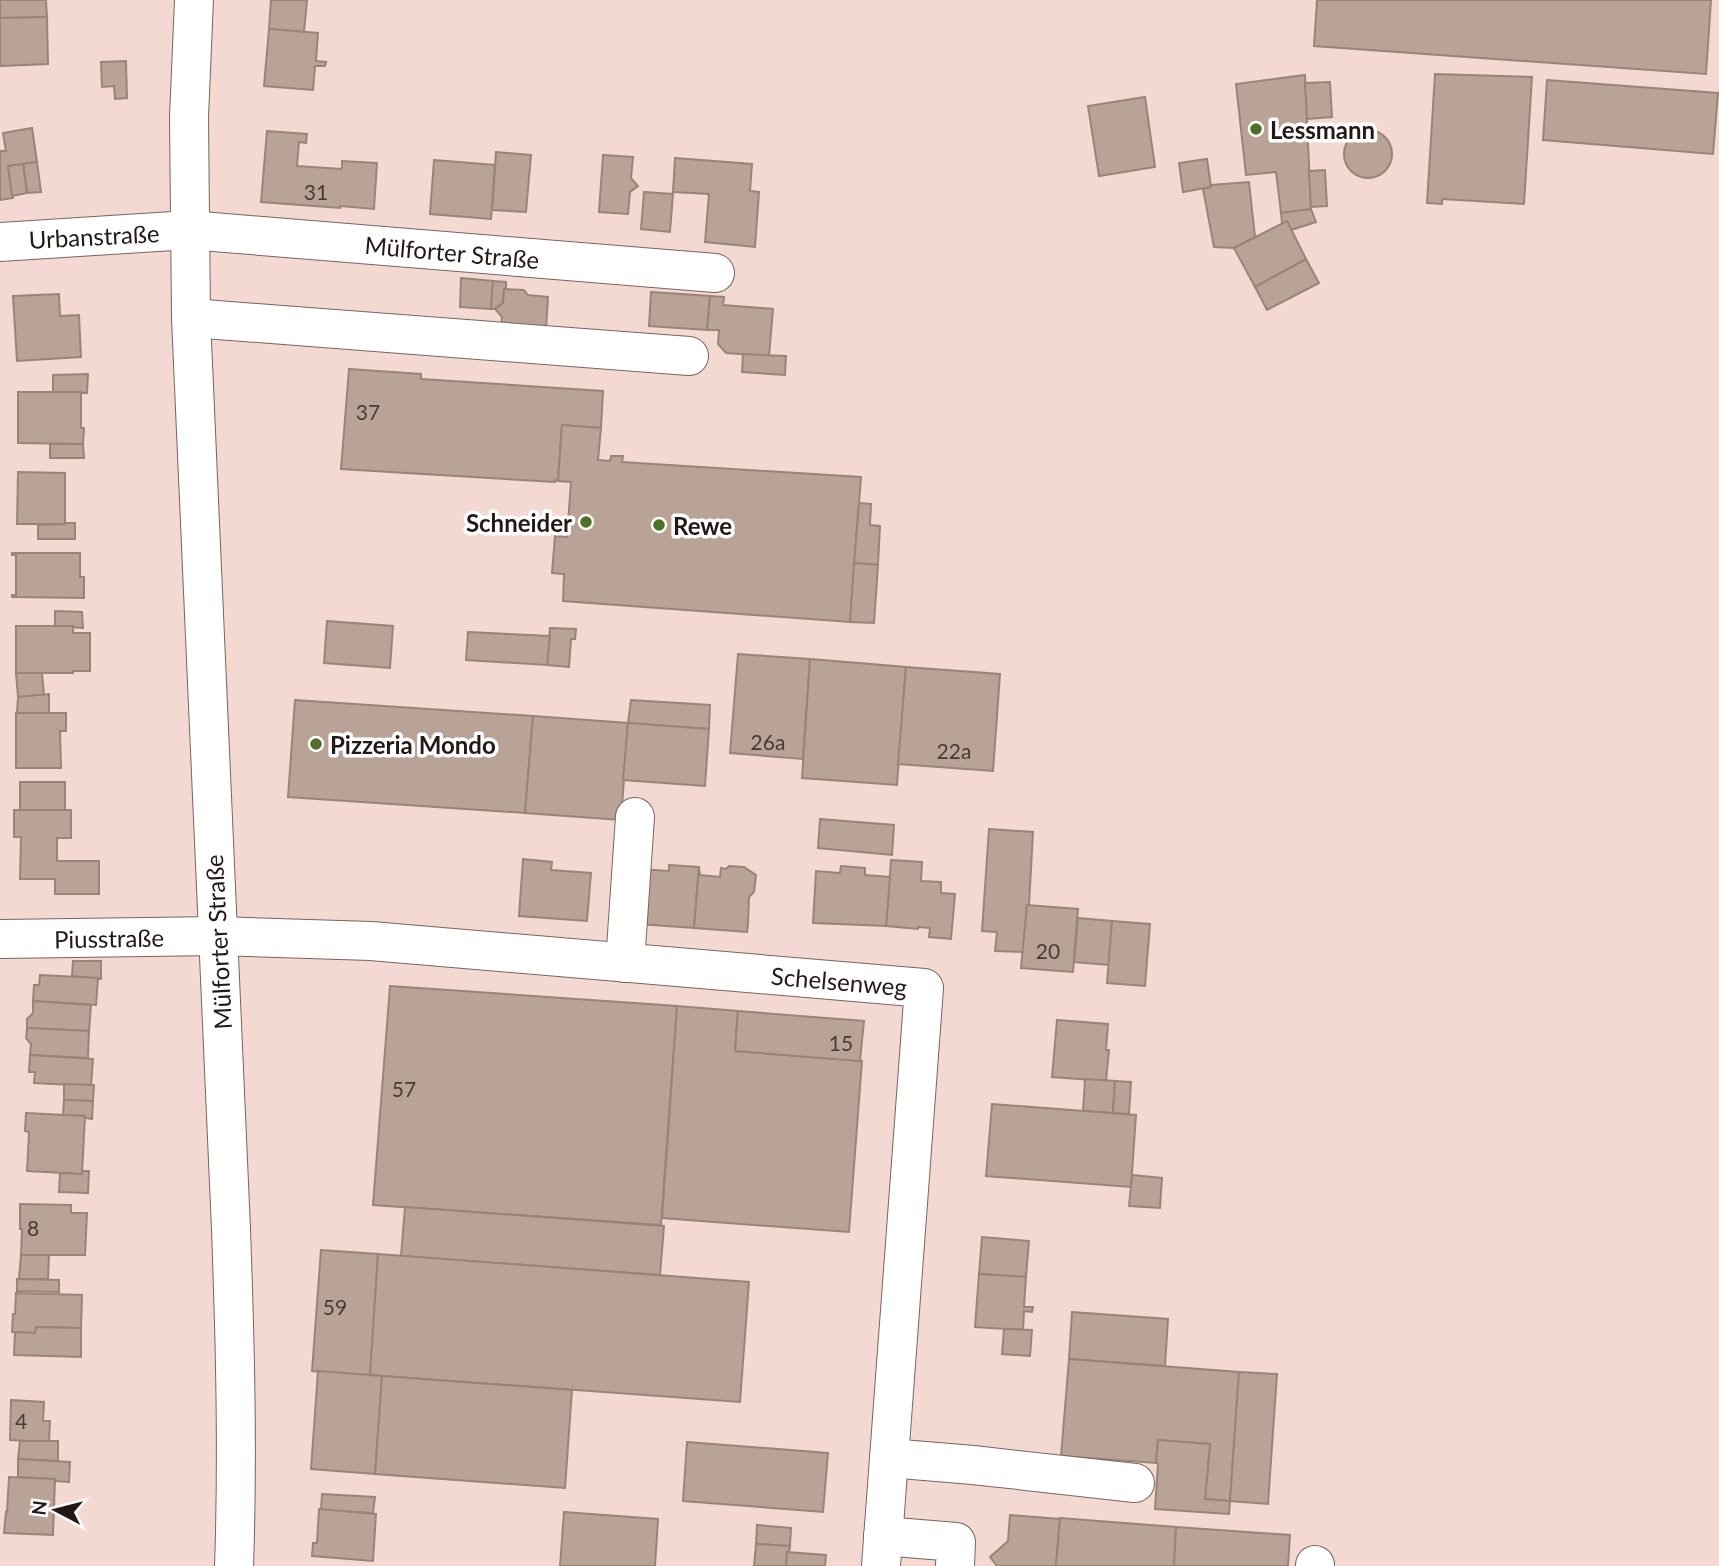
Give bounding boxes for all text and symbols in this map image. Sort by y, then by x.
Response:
place label: Lessmann [1270,115,1375,144]
marker: Lessmann [1248,121,1264,137]
house number: 31 [304,179,328,204]
street label: Urbanstraße [28,218,160,254]
street label: Mülforter Straße [363,230,541,274]
house number: 37 [356,399,380,424]
place label: Schneider [466,508,572,537]
place label: Rewe [673,511,732,540]
marker: Schneider [578,514,594,530]
marker: Rewe [651,517,667,533]
house number: 26a [751,729,785,754]
place label: Pizzeria Mondo [330,730,496,759]
marker: Pizzeria Mondo [308,736,324,752]
house number: 22a [937,738,971,763]
street label: Mülforter Straße [199,854,237,1030]
street label: Piusstraße [54,923,164,953]
house number: 20 [1036,938,1060,963]
street label: Schelsenweg [770,961,908,1001]
house number: 15 [829,1030,853,1055]
house number: 57 [392,1076,416,1101]
house number: 8 [27,1215,39,1240]
house number: 59 [323,1294,347,1319]
house number: 4 [15,1408,27,1433]
north arrow [21,1475,91,1545]
text: N [26,1499,51,1517]

